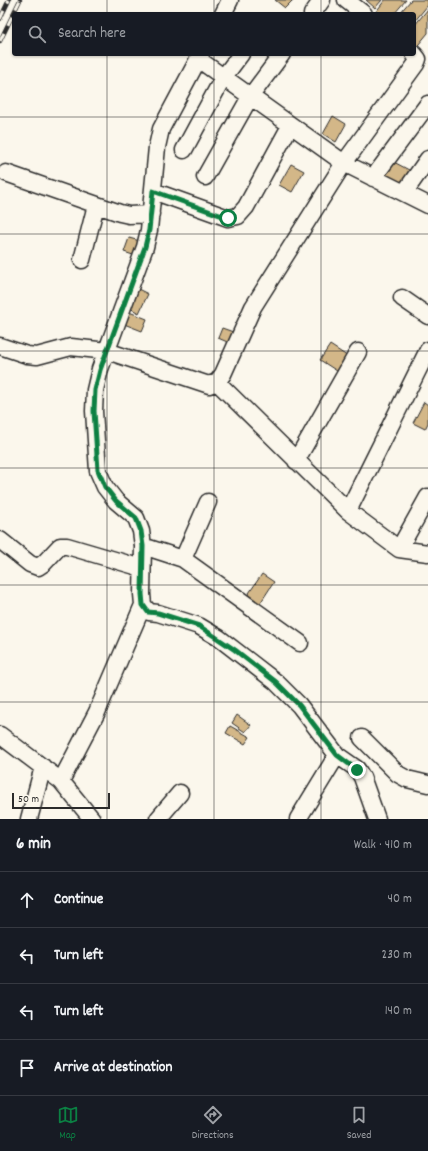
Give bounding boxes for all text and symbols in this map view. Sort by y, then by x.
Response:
search box [12,12,416,56]
icon: search [26,23,48,45]
text: Search here [58,23,126,45]
route start [219,209,237,227]
route end [348,761,366,779]
scale bar [12,791,110,810]
text: 50 m [18,792,39,808]
text: 6 min [16,833,51,857]
text: Walk · 410 m [354,836,412,855]
icon: ahead [16,889,38,911]
text: Continue [54,889,103,911]
text: 40 m [388,890,412,909]
icon: left [16,945,38,967]
text: Turn left [54,945,103,967]
text: 230 m [382,946,412,965]
icon: left [16,1001,38,1023]
text: Turn left [54,1001,103,1023]
text: 140 m [385,1002,412,1021]
icon: arrive [16,1057,38,1079]
text: Arrive at destination [54,1057,172,1079]
tab: Map [57,1104,79,1144]
tab: Directions [192,1104,234,1144]
tab: Saved [347,1104,371,1144]

